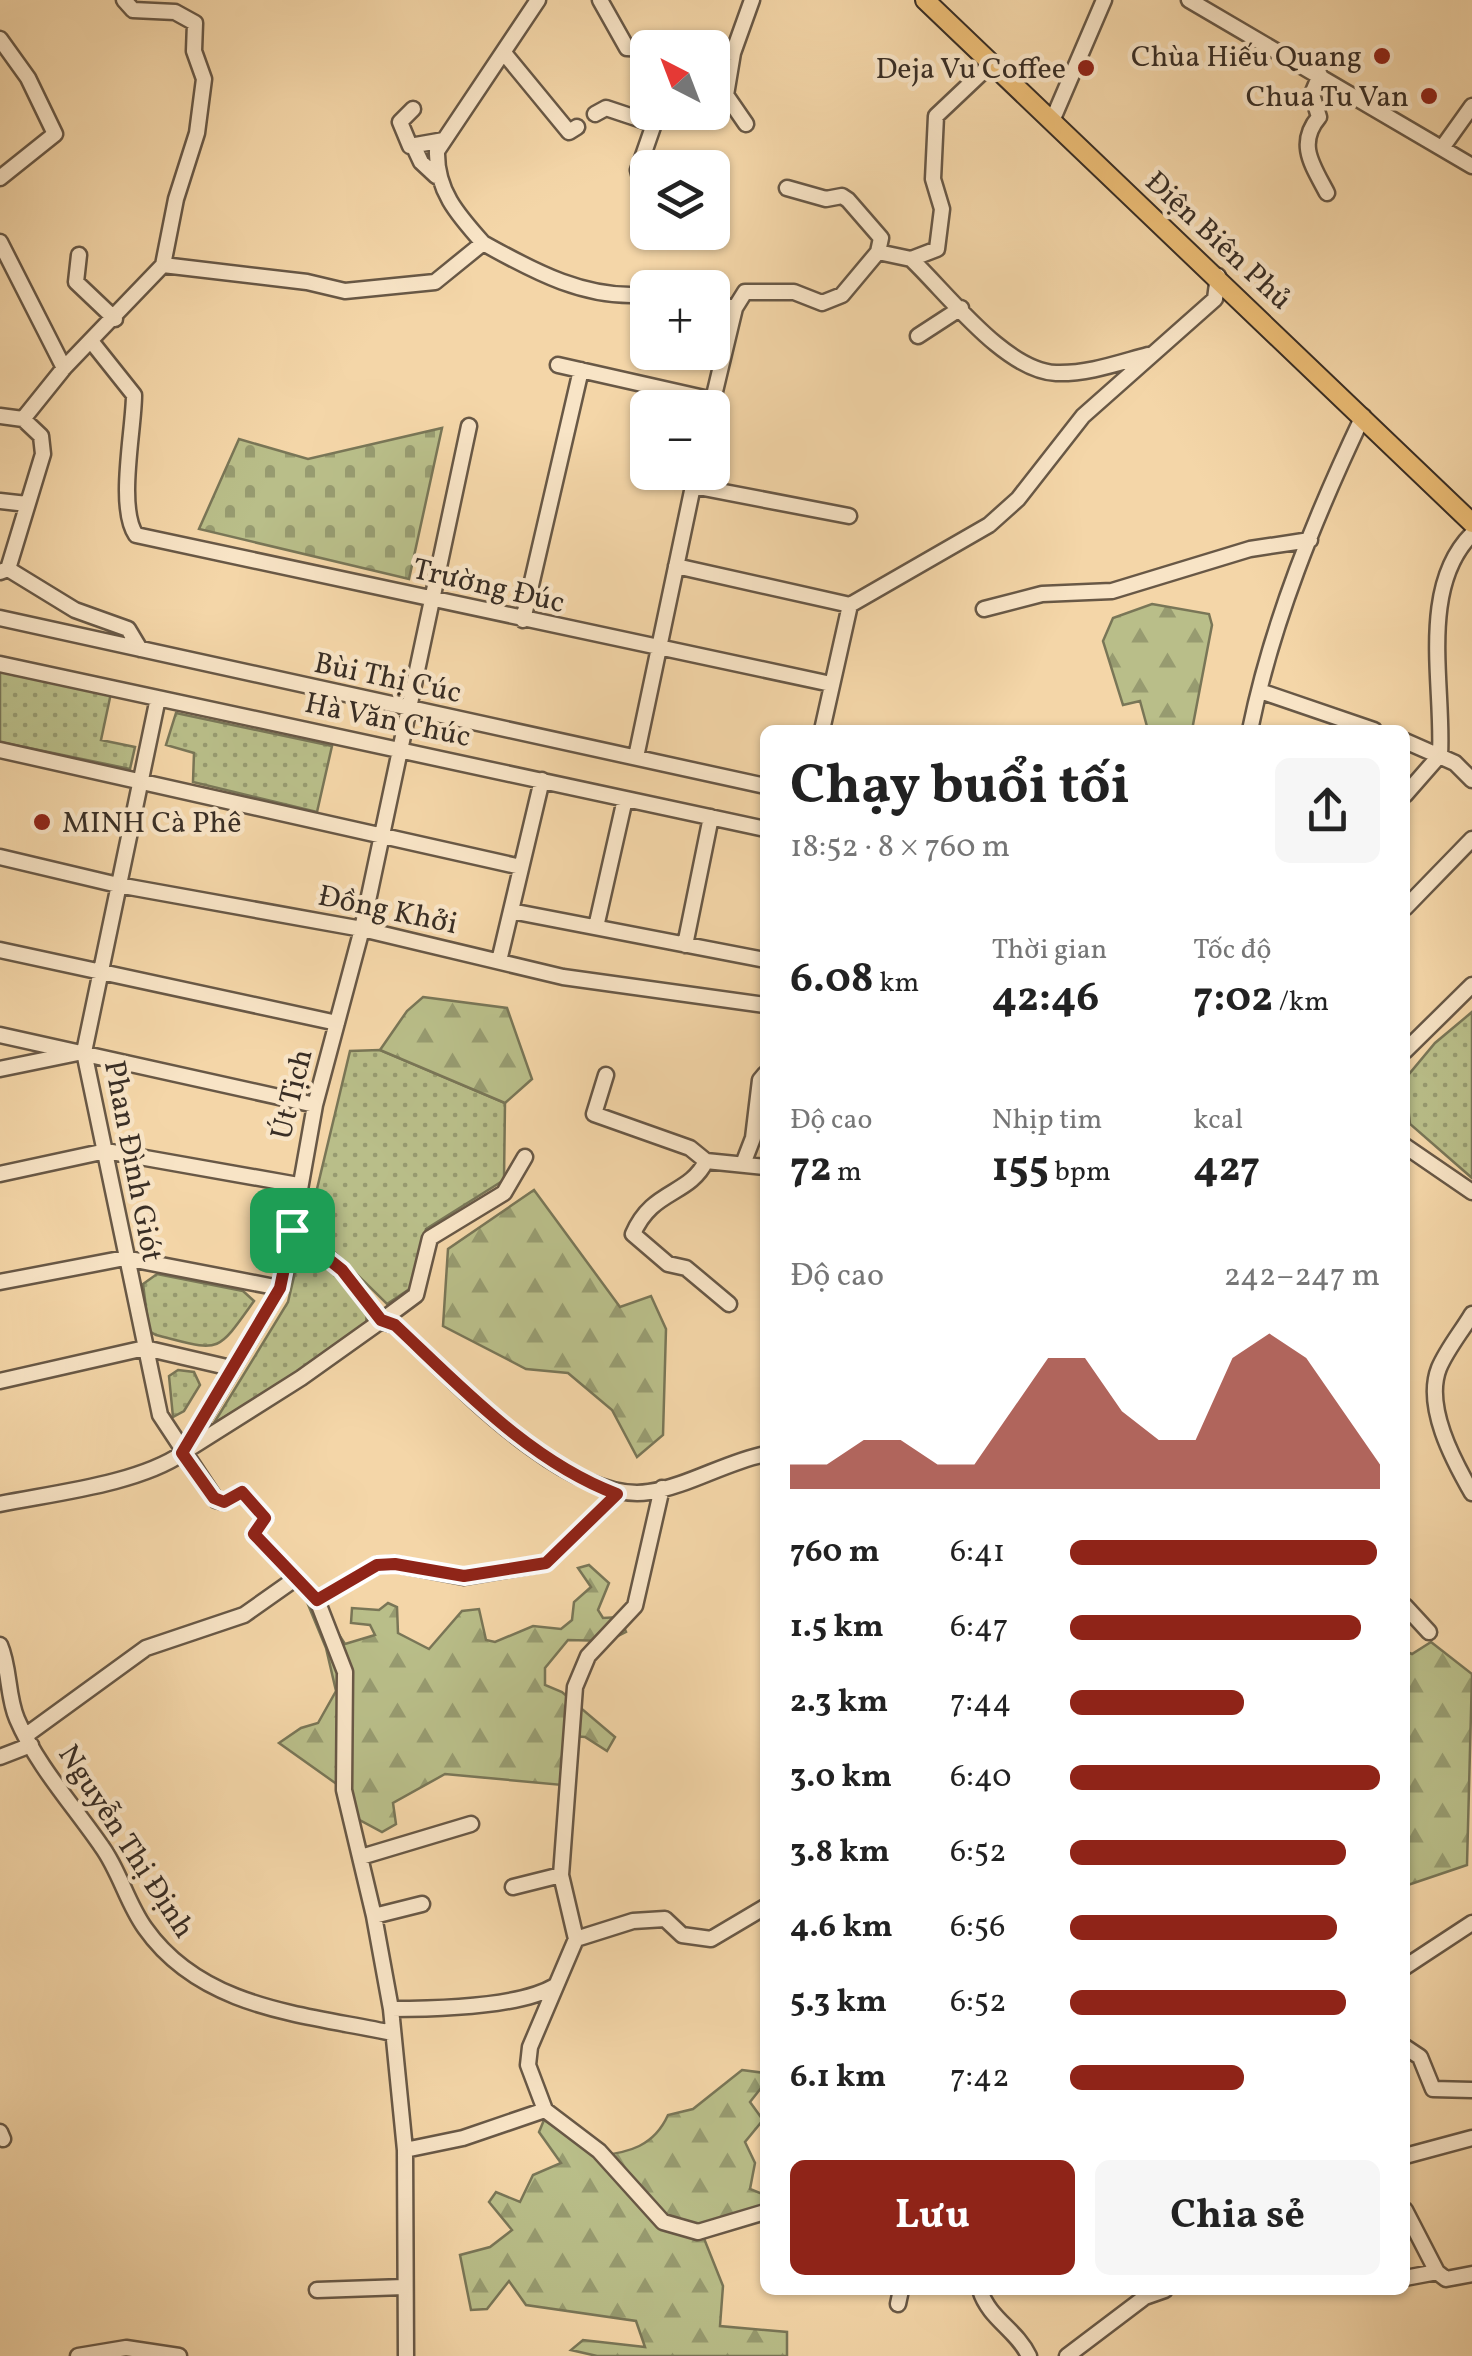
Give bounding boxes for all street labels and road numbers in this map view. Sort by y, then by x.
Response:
street label: Điện Biên Phủ [1135,162,1300,321]
street label: Trường Đúc [408,549,569,625]
street label: Bùi Thị Cúc [310,643,465,715]
street label: Hà Văn Chúc [301,683,474,759]
street label: Đồng Khởi [314,876,461,946]
street label: Út Tịch [261,1045,324,1144]
street label: Phan Đình Giót [92,1057,172,1266]
street label: Nguyễn Thị Định [47,1737,204,1947]

